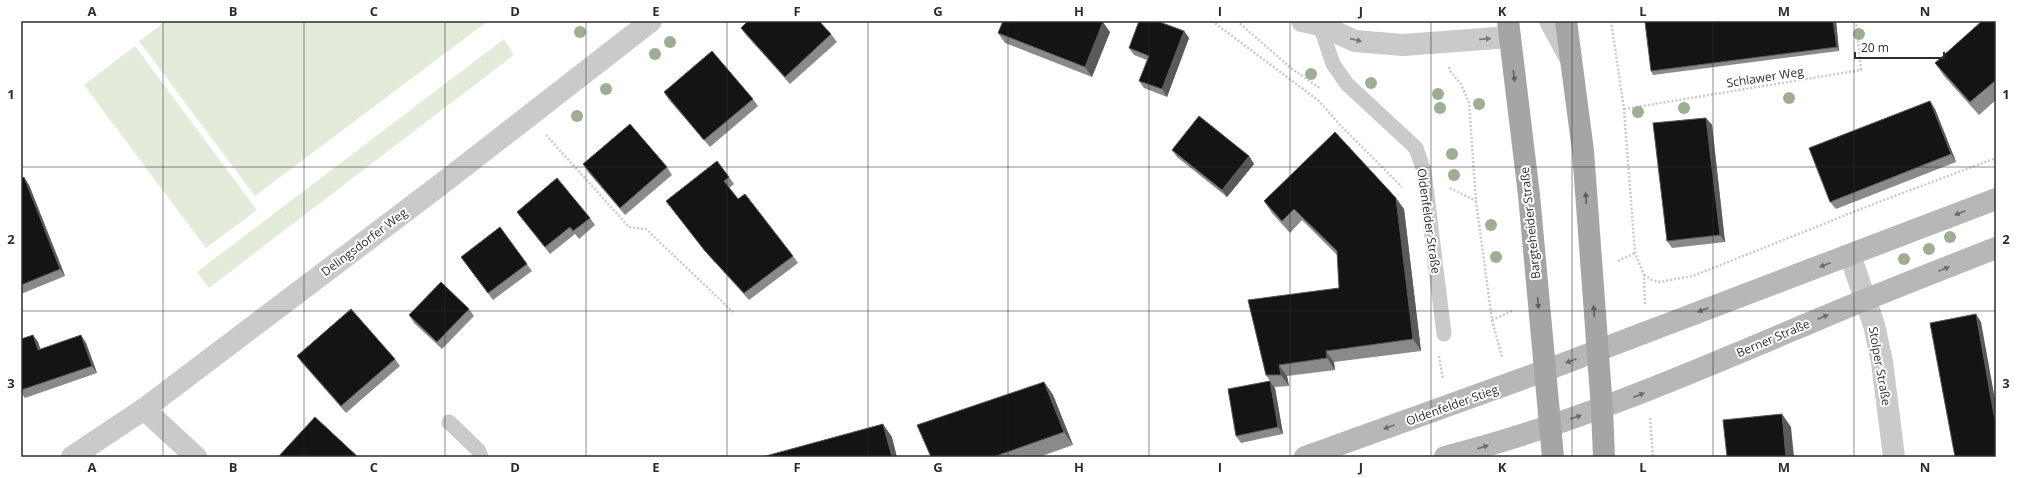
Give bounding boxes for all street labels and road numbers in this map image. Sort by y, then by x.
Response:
street label: Schlawer Weg [1725,62,1805,91]
street label: Bargteheider Straße [1516,166,1544,280]
street label: Oldenfelder Straße [1413,167,1445,275]
street label: Delingsdorfer Weg [317,204,411,280]
street label: Berner Straße [1734,315,1813,361]
street label: Stolper Straße [1865,325,1895,407]
street label: Oldenfelder Stieg [1404,380,1501,430]

